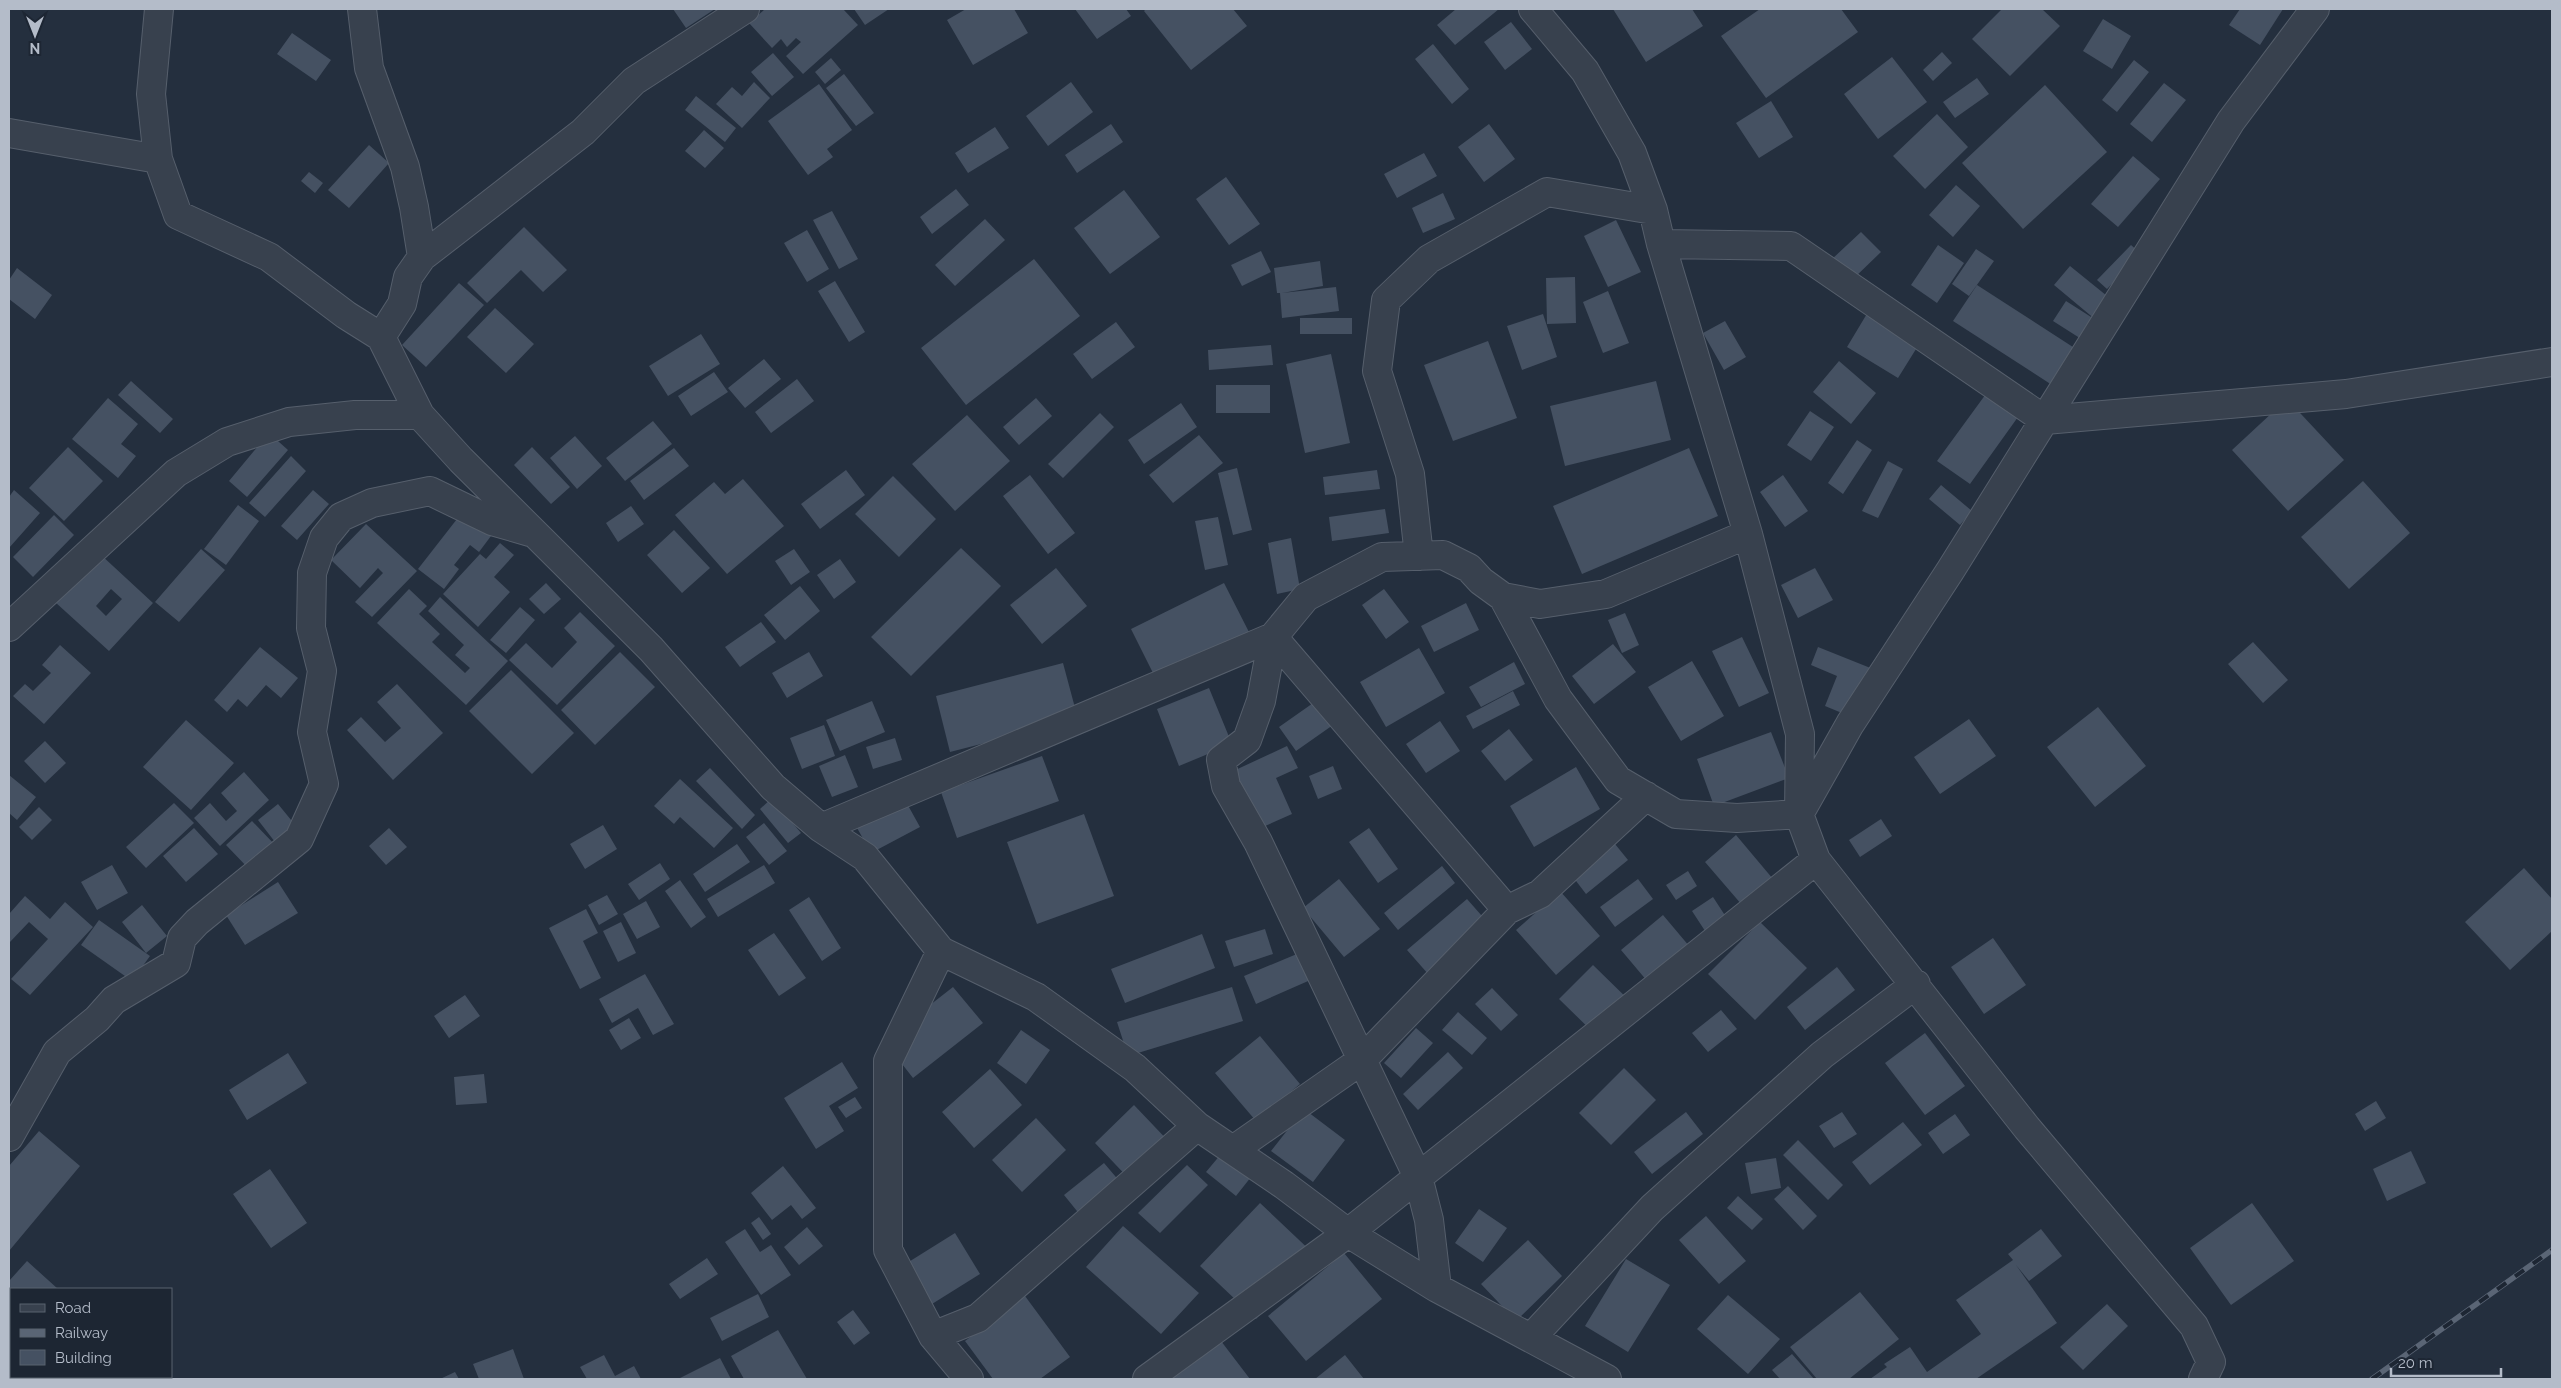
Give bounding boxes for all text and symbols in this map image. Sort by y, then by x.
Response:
north arrow [10,10,60,60]
text: N [30,40,40,56]
legend [10,1288,172,1378]
text: Road [55,1299,91,1317]
text: Railway [55,1324,108,1342]
scale bar [2391,1346,2501,1378]
text: Building [55,1349,112,1367]
text: 20 m [2398,1354,2433,1372]

